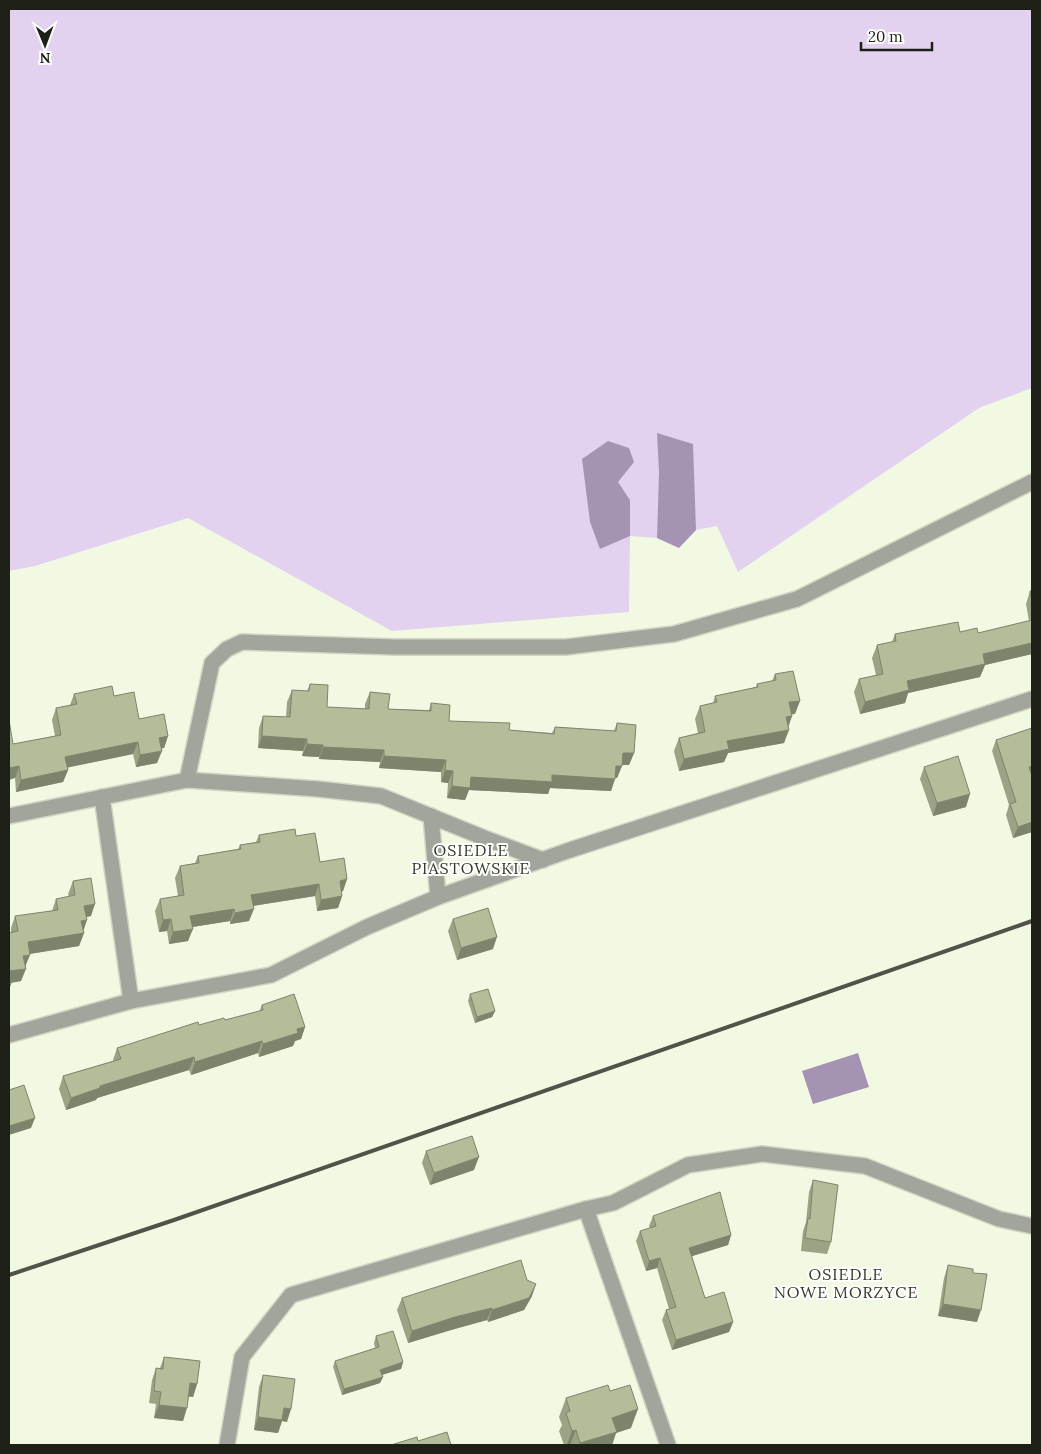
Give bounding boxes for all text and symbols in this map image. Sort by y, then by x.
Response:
north arrow [20,20,70,70]
scale bar [861,20,932,52]
text: 20 m [868,27,903,46]
text: N [39,49,51,67]
district label: OSIEDLE PIASTOWSKIE [411,840,531,878]
district label: OSIEDLE NOWE MORZYCE [774,1264,918,1302]

